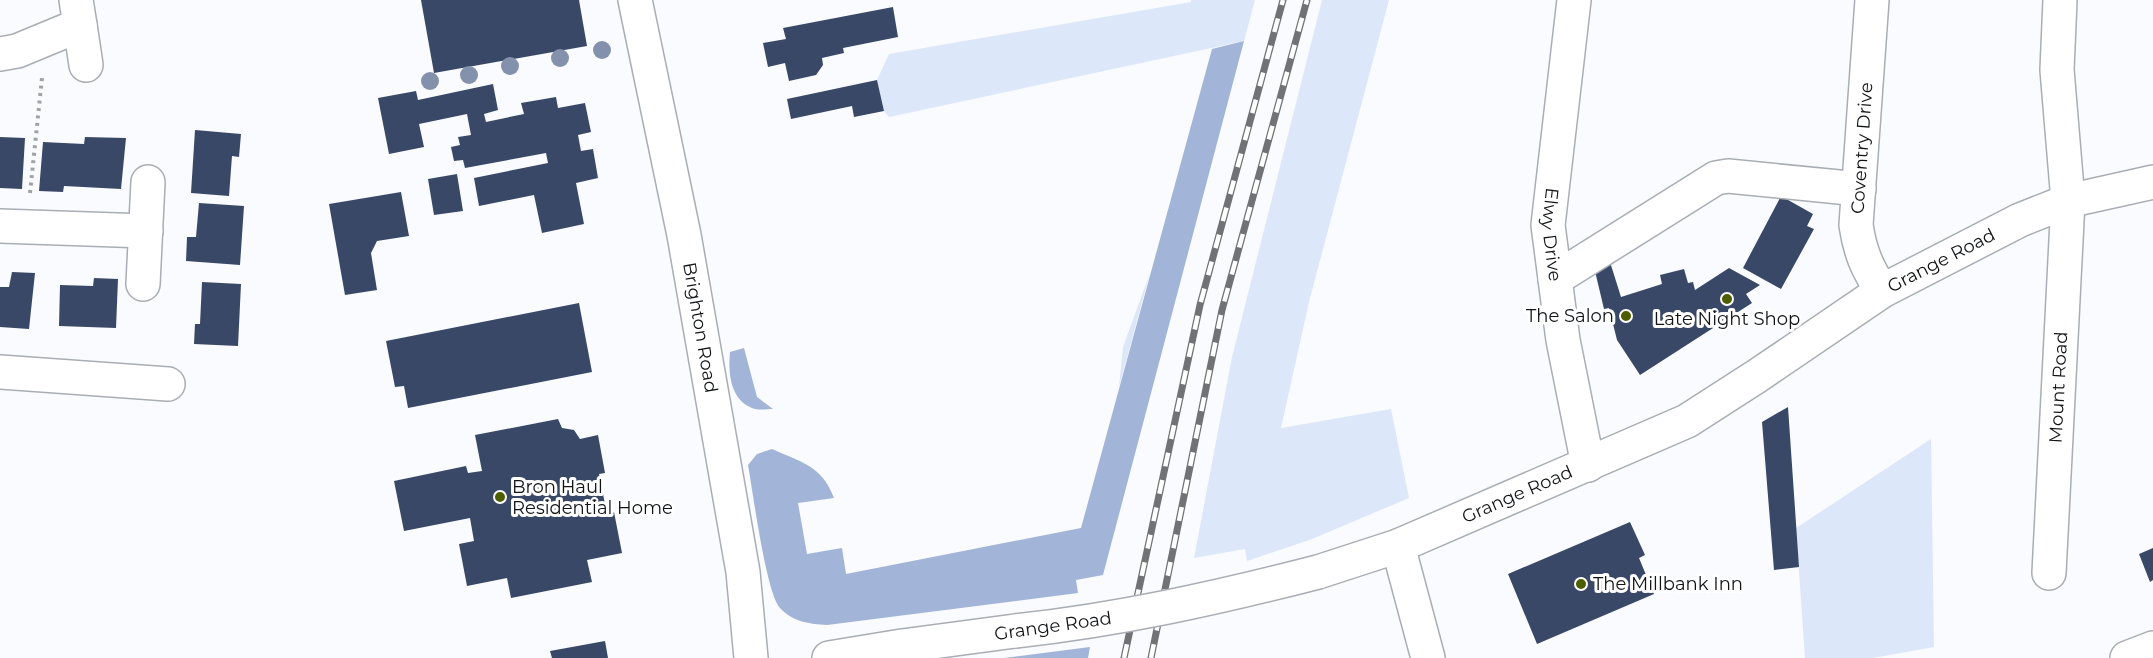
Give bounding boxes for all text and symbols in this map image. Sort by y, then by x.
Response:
street label: Coventry Drive [1846,81,1878,215]
street label: Elwy Drive [1537,186,1566,283]
street label: Grange Road [1884,224,1999,297]
street label: Brighton Road [678,260,722,395]
marker: Late Night Shop [1720,292,1734,306]
place label: The Salon [1526,305,1614,327]
place label: Late Night Shop [1654,308,1800,330]
marker: The Salon [1619,309,1633,323]
street label: Mount Road [2045,331,2072,444]
street label: Grange Road [1459,461,1576,528]
place label: Bron Haul Residential Home [512,476,673,519]
marker: Bron Haul Residential Home [493,490,507,504]
place label: The Millbank Inn [1593,573,1743,595]
marker: The Millbank Inn [1574,577,1588,591]
street label: Grange Road [993,607,1113,645]

